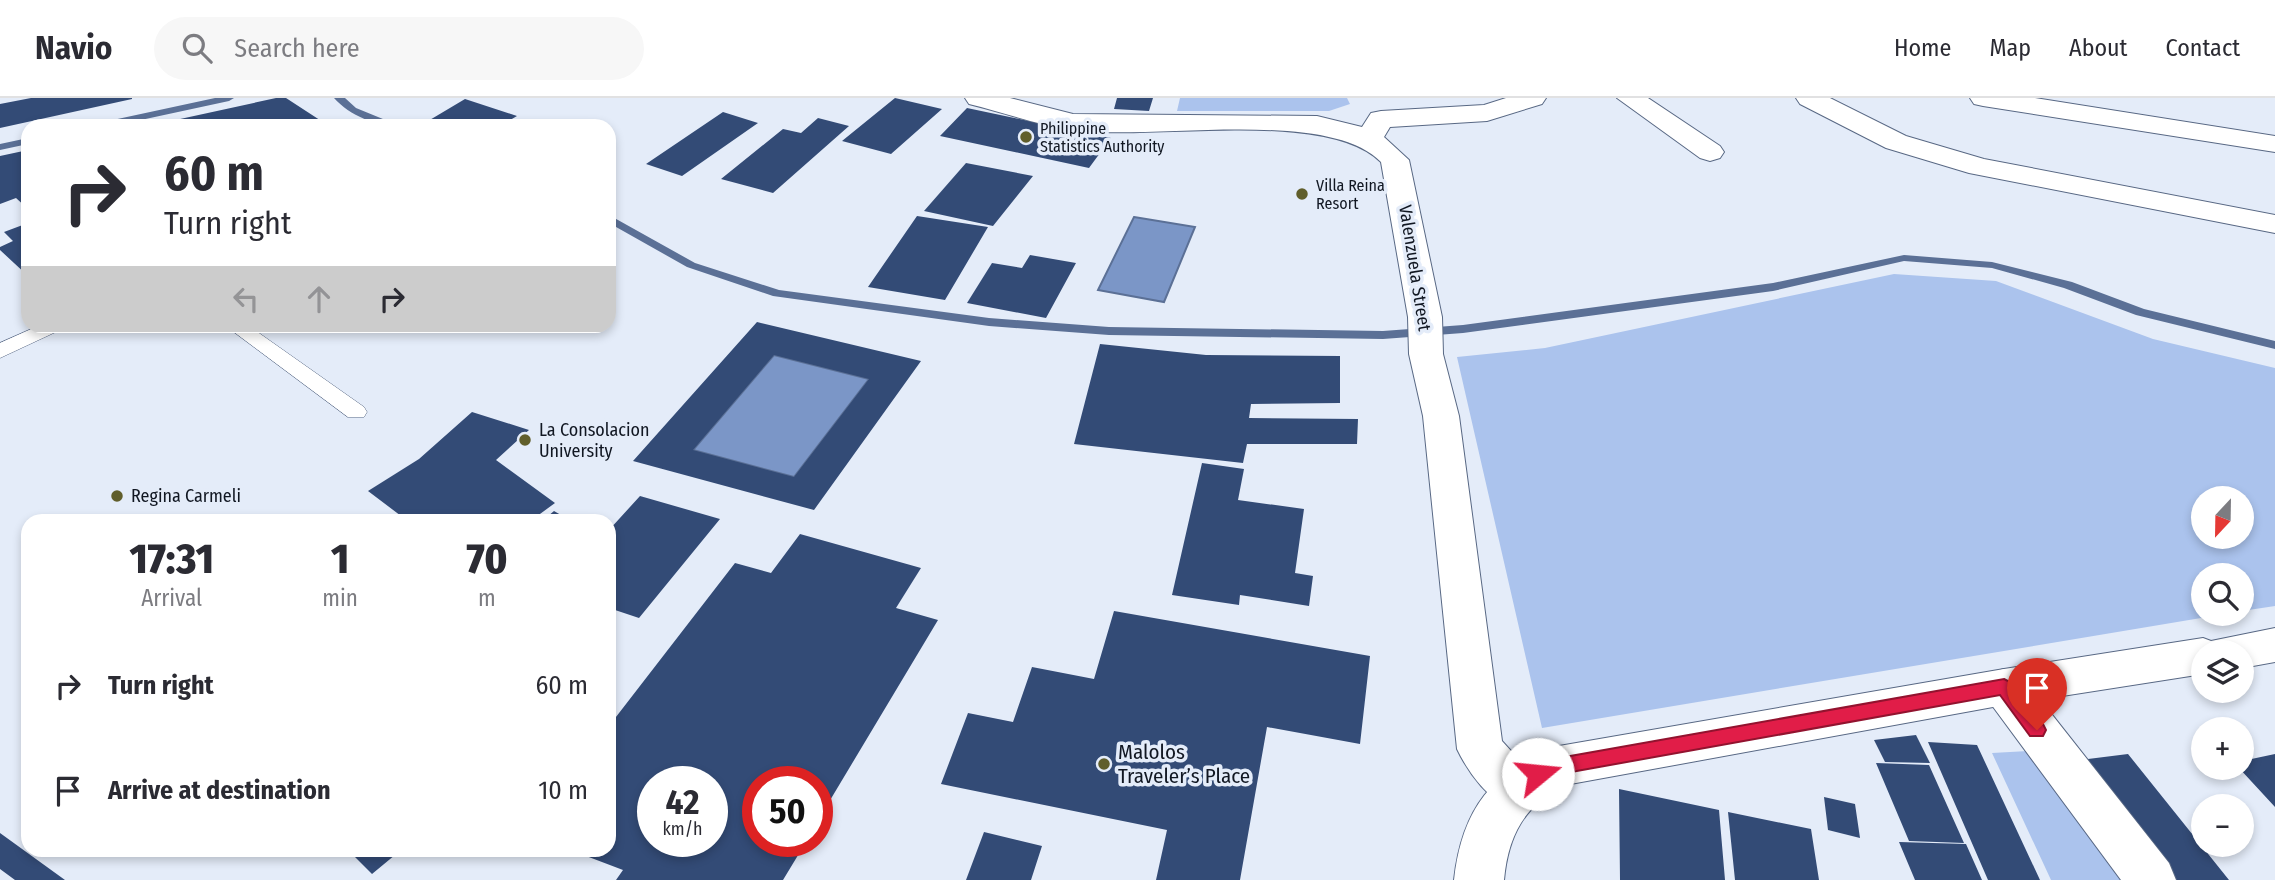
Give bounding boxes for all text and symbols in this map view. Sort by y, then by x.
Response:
search box [154,17,644,80]
text: Navio [35,28,112,68]
icon: search [178,29,216,67]
text: Search here [234,33,360,64]
text: Home [1894,34,1951,62]
text: Map [1989,34,2031,62]
text: About [2069,34,2127,62]
text: Contact [2165,34,2240,62]
place label: Philippine Statistics Authority [1040,119,1165,156]
marker: Philippine Statistics Authority [1018,129,1034,145]
text: 60 m [164,144,264,203]
icon: right [49,147,140,238]
place label: Villa Reina Resort [1316,176,1385,213]
marker: Villa Reina Resort [1294,186,1310,202]
street label: Valenzuela Street [1394,203,1436,333]
text: Turn right [164,204,291,242]
icon: left [227,280,265,318]
icon: ahead [300,280,338,318]
icon: right [373,280,411,318]
place label: La Consolacion University [539,419,649,462]
marker: La Consolacion University [517,432,533,448]
place label: Regina Carmeli [131,485,241,507]
north arrow [2191,486,2254,550]
map controls [2191,486,2254,857]
marker: Regina Carmeli [109,488,125,504]
text: 17:31 [129,534,214,584]
text: 1 [331,534,349,584]
text: 70 [466,534,508,584]
button: search [2191,563,2254,626]
text: Arrival [141,584,202,612]
text: min [322,584,358,612]
text: m [478,584,496,612]
button: layers [2191,640,2254,703]
pin [2007,658,2067,730]
icon: right [49,667,87,705]
icon: arrive [2018,669,2056,707]
text: Turn right [108,670,214,701]
text: 60 m [535,670,588,701]
button: + [2191,717,2254,780]
position arrow [1501,737,1575,811]
place label: Malolos Traveler’s Place [1118,739,1250,789]
marker: Malolos Traveler’s Place [1096,756,1112,772]
speed limit sign: 50 [742,766,833,857]
icon: arrive [49,772,87,810]
text: Arrive at destination [108,775,331,806]
text: 10 m [538,775,588,806]
text: 42 [666,781,699,823]
button: − [2191,794,2254,857]
text: km/h [662,818,703,840]

